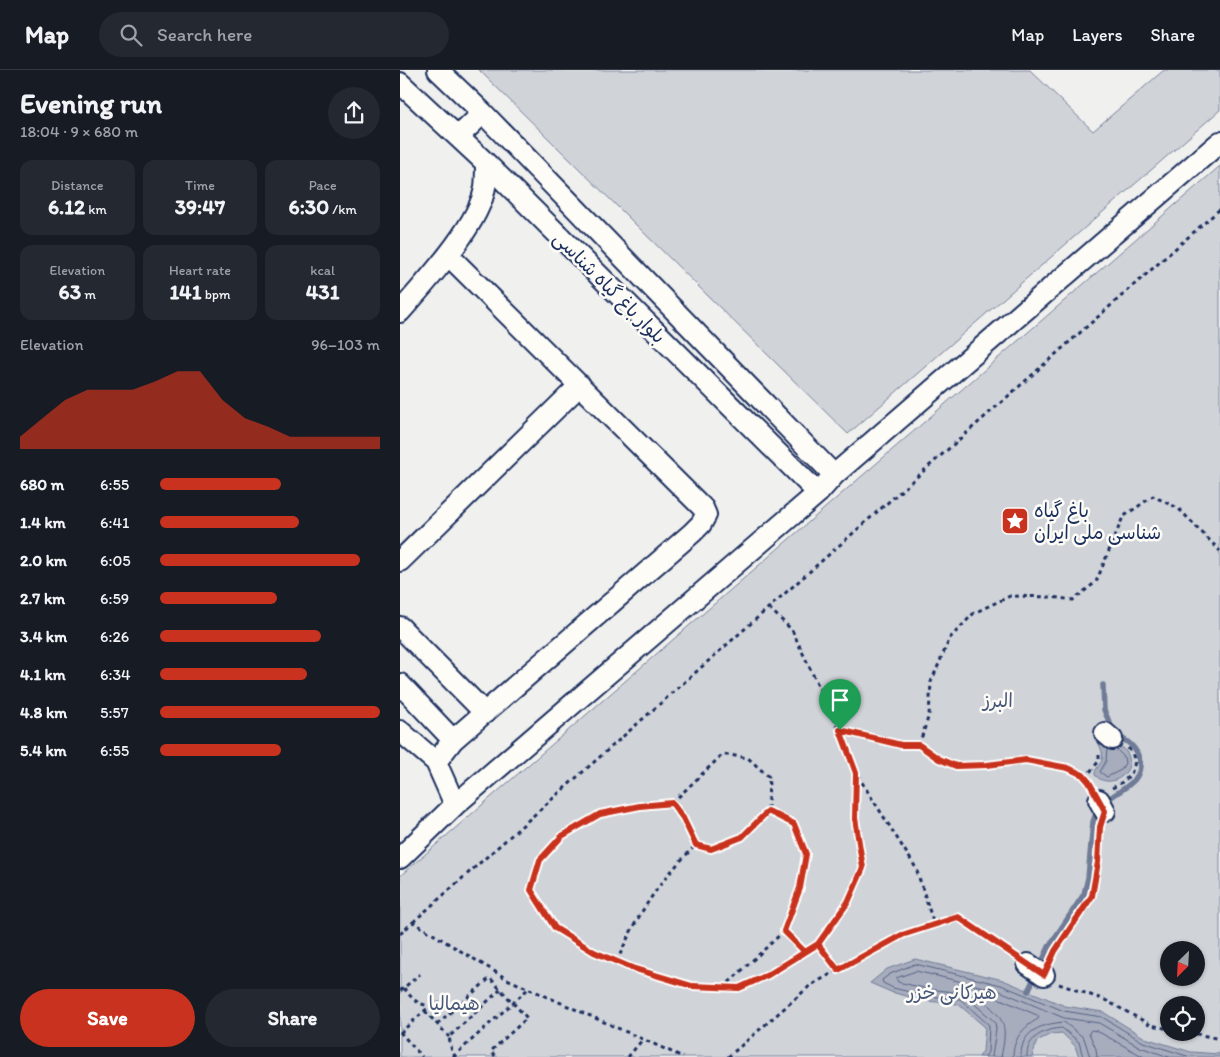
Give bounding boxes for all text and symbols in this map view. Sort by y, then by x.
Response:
search box [99,12,449,57]
text: Map [25,20,69,49]
icon: search [117,21,145,49]
text: Search here [157,23,252,46]
text: Map [1011,24,1044,46]
text: Layers [1072,24,1122,46]
text: Share [1150,24,1195,46]
text: Evening run [20,86,162,120]
button: share [328,87,380,139]
text: 18:04 · 9 × 680 m [20,122,138,141]
text: Distance [51,177,104,194]
text: Time [185,177,215,194]
text: Pace [309,177,337,194]
text: 6.12 [48,194,85,219]
text: 39:47 [175,194,225,219]
text: 6:30 [289,194,329,219]
text: km [85,201,107,218]
text: /km [329,201,357,218]
street label: بلوار باغ گیاه شناسی [547,227,670,350]
text: Elevation [50,262,105,279]
text: Heart rate [169,262,231,279]
text: kcal [310,262,335,279]
text: 63 [59,279,81,304]
text: 141 [169,279,201,304]
text: 431 [306,279,340,304]
text: m [81,286,96,303]
text: bpm [201,286,231,303]
text: Elevation [20,335,84,354]
text: 96–103 m [311,335,380,354]
text: 680 m [20,475,64,494]
text: 6:55 [100,475,129,494]
place label: باغ گیاه‌ شناسی ملی ایران [1034,499,1161,545]
place icon: باغ گیاه‌ شناسی ملی ایران [1000,506,1030,536]
text: 1.4 km [20,513,66,532]
text: 6:41 [100,513,129,532]
text: 2.0 km [20,551,67,570]
text: 6:05 [100,551,131,570]
text: 2.7 km [20,589,65,608]
text: 6:59 [100,589,129,608]
text: 3.4 km [20,627,67,646]
text: 6:26 [100,627,129,646]
text: 4.1 km [20,665,66,684]
text: 6:34 [100,665,131,684]
pin [819,679,861,730]
icon: arrive [826,686,854,714]
park label: البرز [981,689,1013,712]
text: 4.8 km [20,703,67,722]
text: 5:57 [100,703,129,722]
text: 5.4 km [20,741,67,760]
text: 6:55 [100,741,129,760]
north arrow [1160,941,1205,986]
map controls [1160,941,1205,1041]
park label: هیرکانی خزر [905,981,997,1005]
button: Save [20,989,195,1047]
button: Share [205,989,380,1047]
park label: هیمالیا [428,992,480,1015]
button: locate [1160,996,1205,1041]

